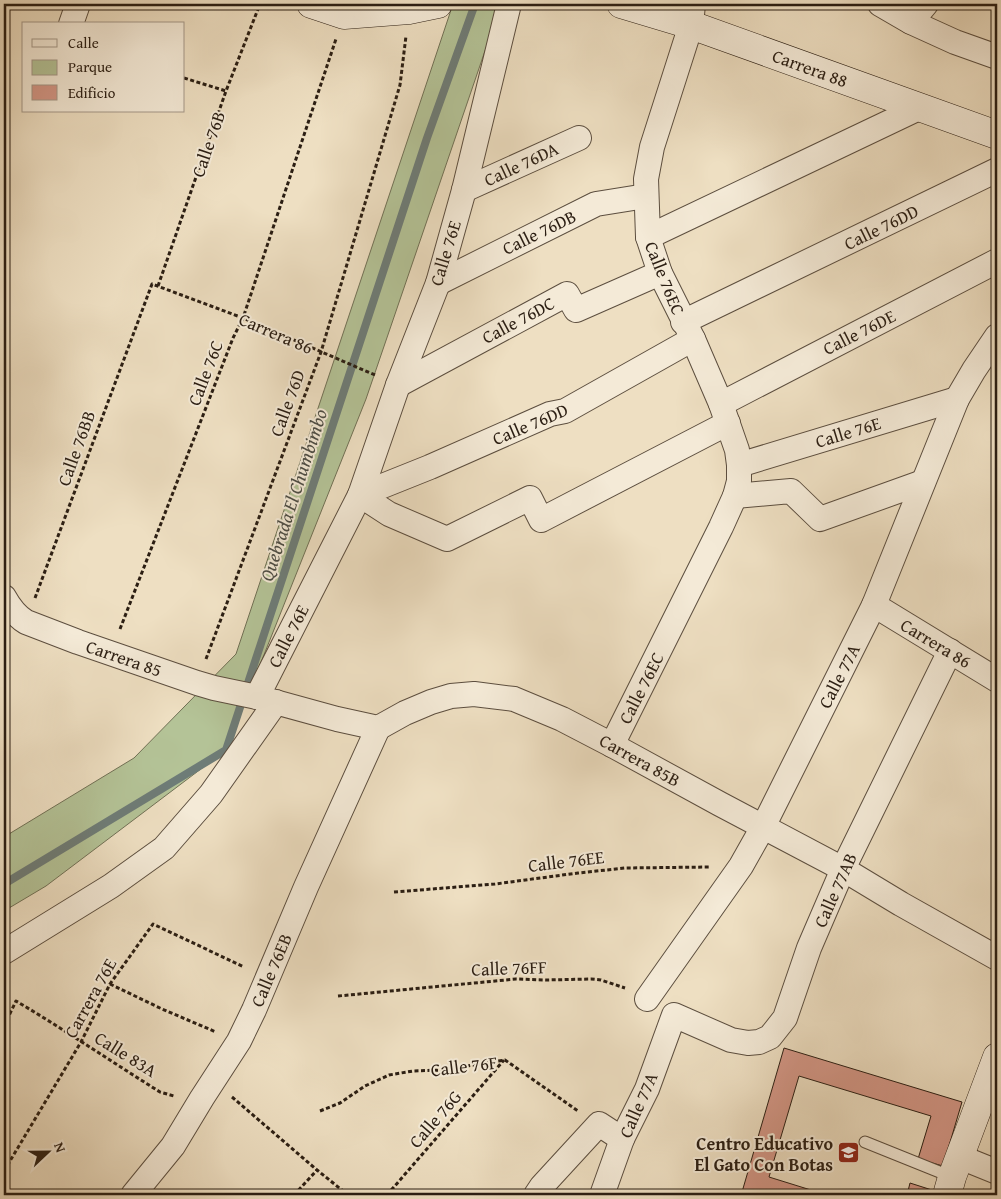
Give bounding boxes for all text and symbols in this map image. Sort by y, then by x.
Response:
legend [22,22,185,112]
text: Calle [68,32,99,53]
street label: Carrera 88 [769,42,851,94]
text: Parque [68,56,112,77]
text: Edificio [68,82,116,103]
street label: Calle 76B [184,107,232,181]
street label: Calle 76DA [479,135,563,193]
street label: Calle 76DD [839,197,923,257]
street label: Calle 76DB [497,202,581,262]
street label: Calle 76E [422,217,468,289]
street label: Calle 76EC [638,237,692,319]
street label: Calle 76DC [477,289,559,350]
street label: Calle 76DE [818,302,900,362]
street label: Carrera 86 [235,305,317,361]
street label: Calle 76C [180,336,230,410]
street label: Calle 76D [263,366,312,440]
street label: Calle 76DD [488,396,572,452]
water label: Quebrada El Chumbimbo [252,405,334,585]
street label: Calle 76BB [50,406,102,490]
street label: Calle 76E [812,409,884,455]
street label: Calle 76E [261,600,315,672]
street label: Carrera 86 [895,611,977,675]
street label: Carrera 85 [83,632,165,684]
street label: Calle 77A [811,639,867,713]
street label: Calle 76EC [611,647,671,728]
street label: Carrera 85B [595,727,685,793]
street label: Calle 76EE [526,843,606,879]
street label: Calle 77AB [807,848,863,932]
street label: Calle 76EB [243,929,299,1011]
street label: Carrera 76E [57,953,123,1043]
street label: Calle 76FF [471,953,548,983]
street label: Calle 83A [90,1024,163,1084]
street label: Calle 76F [429,1048,499,1083]
street label: Calle 77A [612,1068,664,1142]
street label: Calle 76G [402,1084,468,1154]
north arrow [22,1126,72,1176]
place label: Centro Educativo El Gato Con Botas [694,1130,833,1178]
text: N [49,1139,71,1156]
school or university icon: Centro Educativo El Gato Con Botas [837,1141,861,1165]

